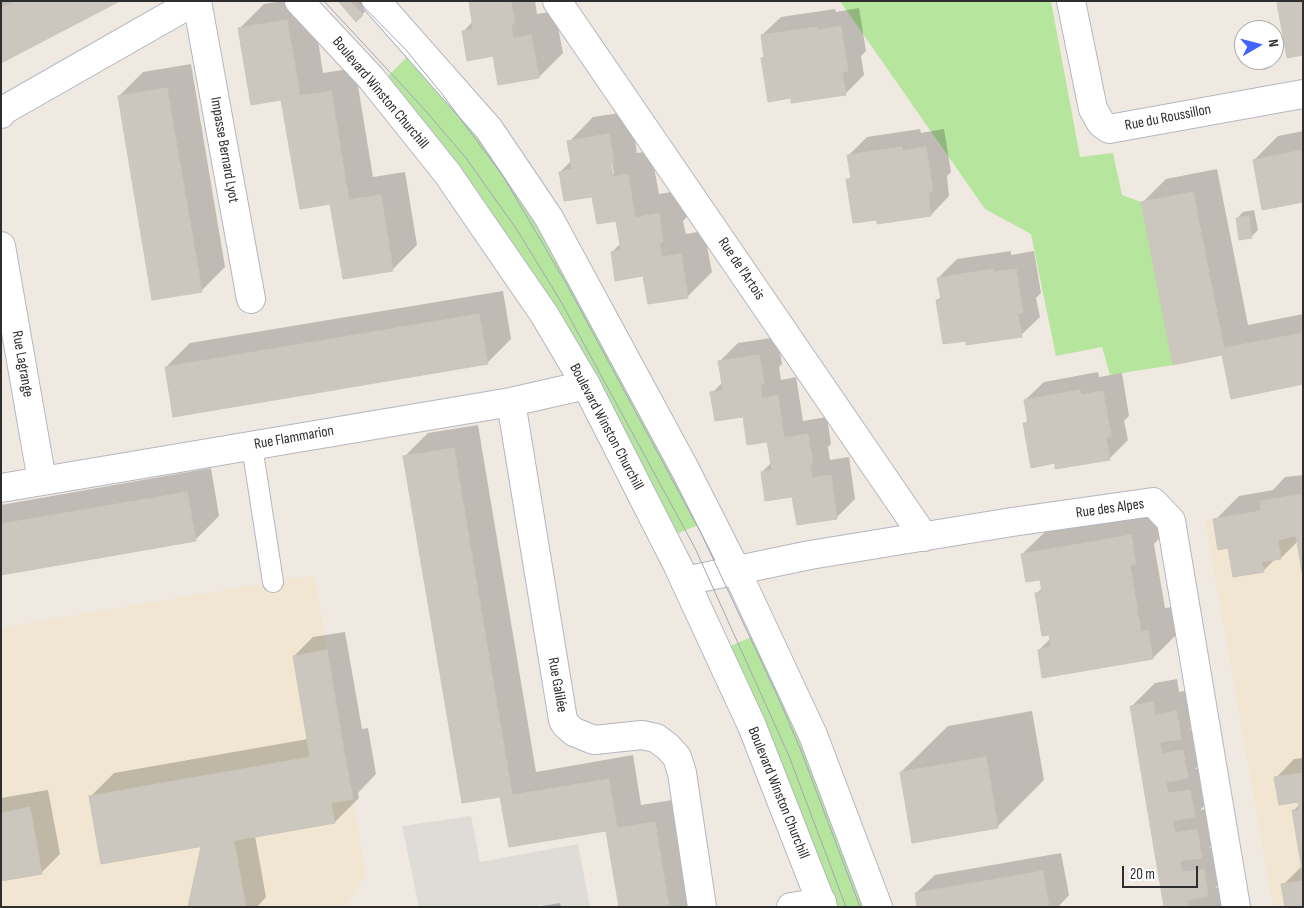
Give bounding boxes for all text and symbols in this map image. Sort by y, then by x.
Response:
north arrow [1234,20,1284,70]
street label: Boulevard Winston Churchill [328,33,432,153]
text: N [1264,38,1282,48]
street label: Impasse Bernard Lyot [206,96,242,204]
street label: Rue du Roussillon [1123,101,1213,135]
street label: Rue de l'Artois [714,234,768,304]
street label: Rue Lagrange [7,329,37,399]
street label: Boulevard Winston Churchill [565,361,647,493]
street label: Rue Flammarion [253,422,335,454]
street label: Rue des Alpes [1075,495,1145,523]
street label: Rue Galilée [543,656,571,714]
street label: Boulevard Winston Churchill [743,724,813,862]
scale bar [1124,856,1200,888]
text: 20 m [1130,865,1155,884]

